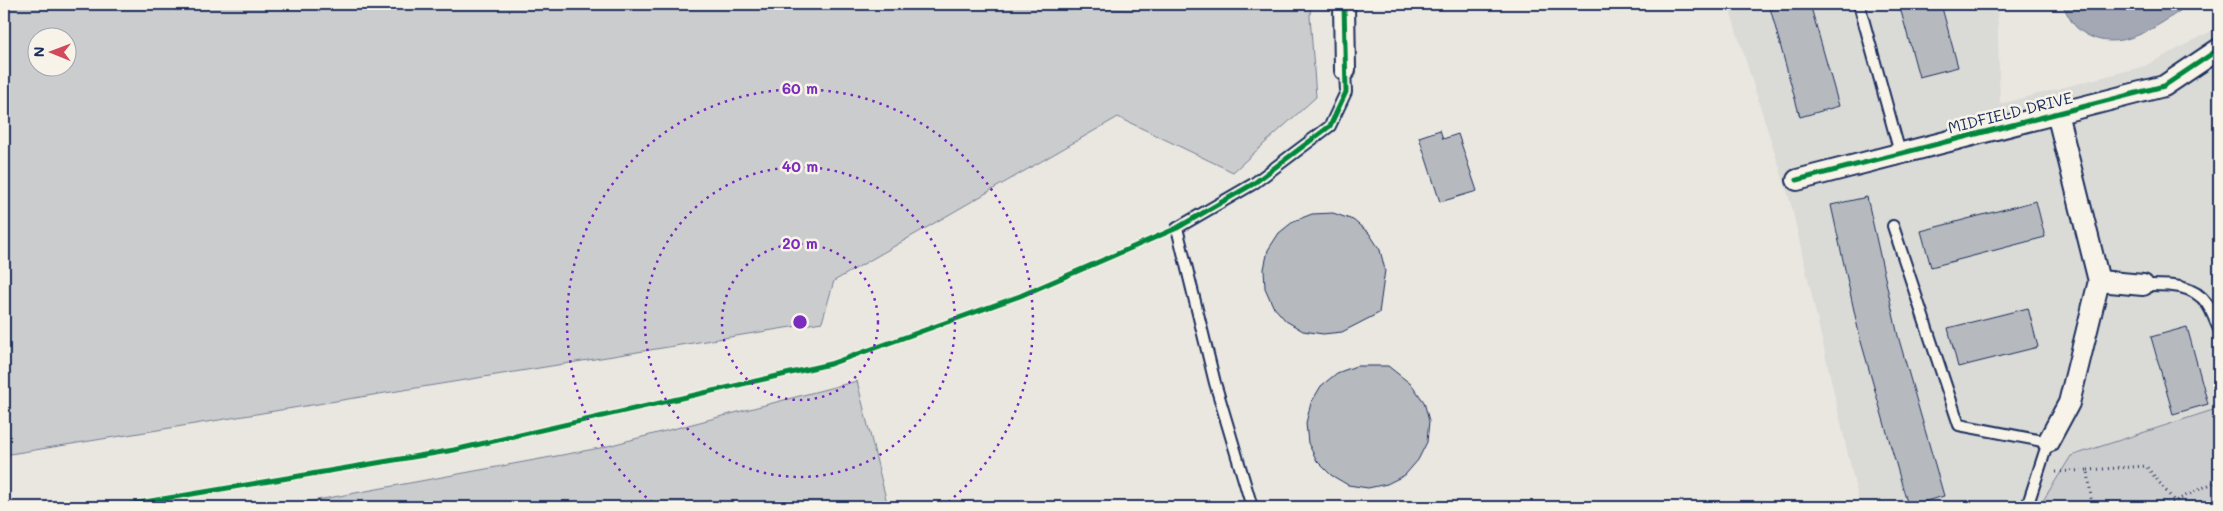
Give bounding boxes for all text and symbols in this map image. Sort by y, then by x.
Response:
north arrow [28,28,78,78]
text: N [29,46,48,57]
text: 60 m [782,78,818,98]
street label: MIDFIELD DRIVE [1945,86,2075,138]
text: 40 m [782,156,818,176]
text: 20 m [782,233,818,253]
centre of rings [791,313,809,331]

